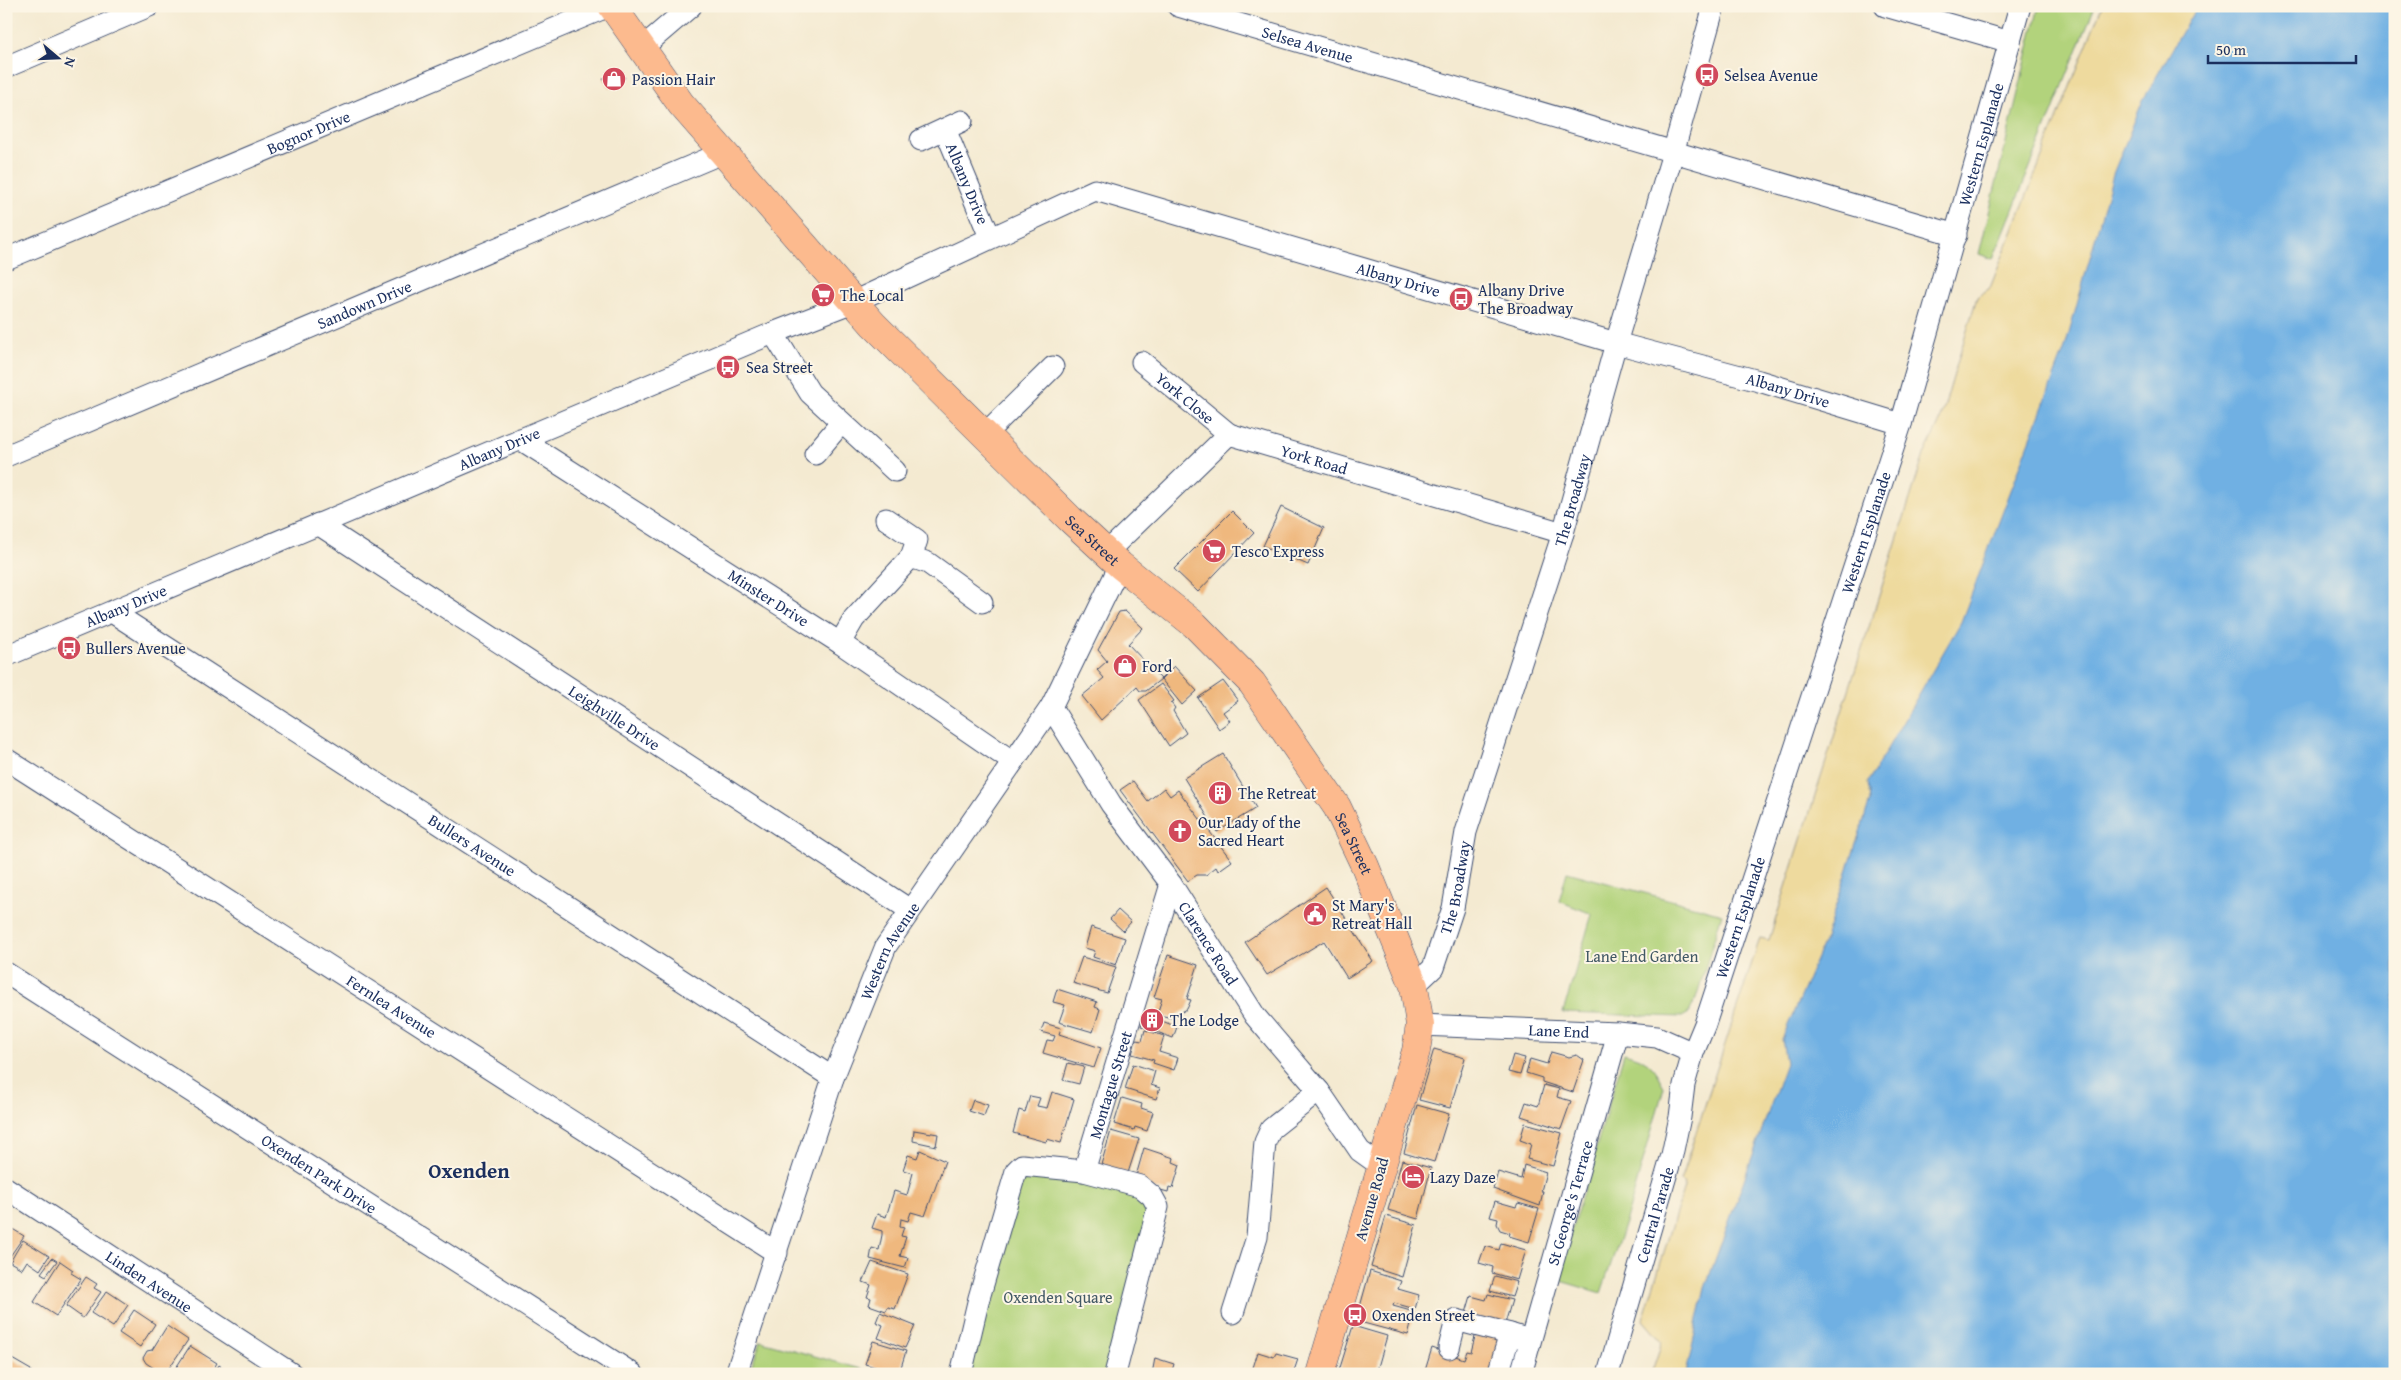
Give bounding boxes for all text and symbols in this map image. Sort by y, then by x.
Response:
street label: Selsea Avenue [1259,19,1356,69]
north arrow [32,32,82,82]
scale bar [2208,32,2356,64]
text: 50 m [2216,39,2247,60]
text: N [59,55,81,71]
bus stop icon: Selsea Avenue [1694,62,1720,88]
place label: Selsea Avenue [1724,63,1818,87]
shop icon: Passion Hair [601,66,627,92]
place label: Passion Hair [632,67,716,91]
street label: Western Esplanade [1952,80,2010,209]
street label: Bognor Drive [263,104,354,160]
street label: Albany Drive [940,139,995,228]
street label: Albany Drive [1354,255,1443,303]
street label: Sandown Drive [313,274,415,335]
place label: Albany Drive The Broadway [1478,278,1573,320]
supermarket icon: The Local [810,282,836,308]
place label: The Local [840,283,905,307]
bus stop icon: Albany Drive The Broadway [1448,286,1474,312]
bus stop icon: Sea Street [715,354,741,380]
place label: Sea Street [746,355,813,379]
street label: York Close [1150,366,1220,429]
street label: Albany Drive [1743,366,1833,414]
street label: Albany Drive [455,421,544,476]
street label: York Road [1278,438,1351,481]
street label: The Broadway [1547,451,1597,550]
street label: Western Esplanade [1834,468,1897,596]
street label: Sea Street [1060,508,1126,572]
supermarket icon: Tesco Express [1201,538,1227,564]
place label: Tesco Express [1232,539,1324,563]
street label: Minster Drive [723,563,814,632]
street label: Albany Drive [81,578,170,633]
bus stop icon: Bullers Avenue [56,635,82,661]
place label: Bullers Avenue [86,636,186,660]
shop icon: Ford [1112,653,1138,679]
place label: Ford [1142,654,1173,678]
street label: Leighville Drive [564,679,665,756]
building icon: The Retreat [1207,780,1233,806]
place label: The Retreat [1238,781,1317,805]
street label: Bullers Avenue [424,808,521,882]
street label: Sea Street [1329,808,1379,879]
place label: Our Lady of the Sacred Heart [1198,810,1301,852]
church icon: Our Lady of the Sacred Heart [1167,818,1193,844]
street label: The Broadway [1433,839,1476,938]
street label: Western Esplanade [1709,853,1771,981]
place label: St Mary's Retreat Hall [1332,893,1413,935]
street label: Clarence Road [1173,896,1244,990]
street label: Western Avenue [854,897,925,1003]
public building icon: St Mary's Retreat Hall [1302,901,1328,927]
park label: Lane End Garden [1586,944,1699,968]
street label: Fernlea Avenue [342,968,441,1044]
building icon: The Lodge [1139,1007,1165,1033]
place label: The Lodge [1170,1008,1239,1032]
street label: Lane End [1528,1017,1590,1044]
street label: Montague Street [1082,1028,1138,1142]
street label: Oxenden Park Drive [257,1127,382,1219]
street label: St George's Terrace [1540,1137,1599,1268]
street label: Avenue Road [1348,1154,1395,1244]
district label: Oxenden [428,1155,510,1186]
hotel icon: Lazy Daze [1400,1164,1426,1190]
street label: Central Parade [1629,1164,1680,1266]
place label: Lazy Daze [1430,1165,1496,1189]
street label: Linden Avenue [101,1244,197,1318]
park label: Oxenden Square [1004,1285,1112,1309]
bus stop icon: Oxenden Street [1342,1302,1368,1328]
place label: Oxenden Street [1372,1303,1476,1327]

